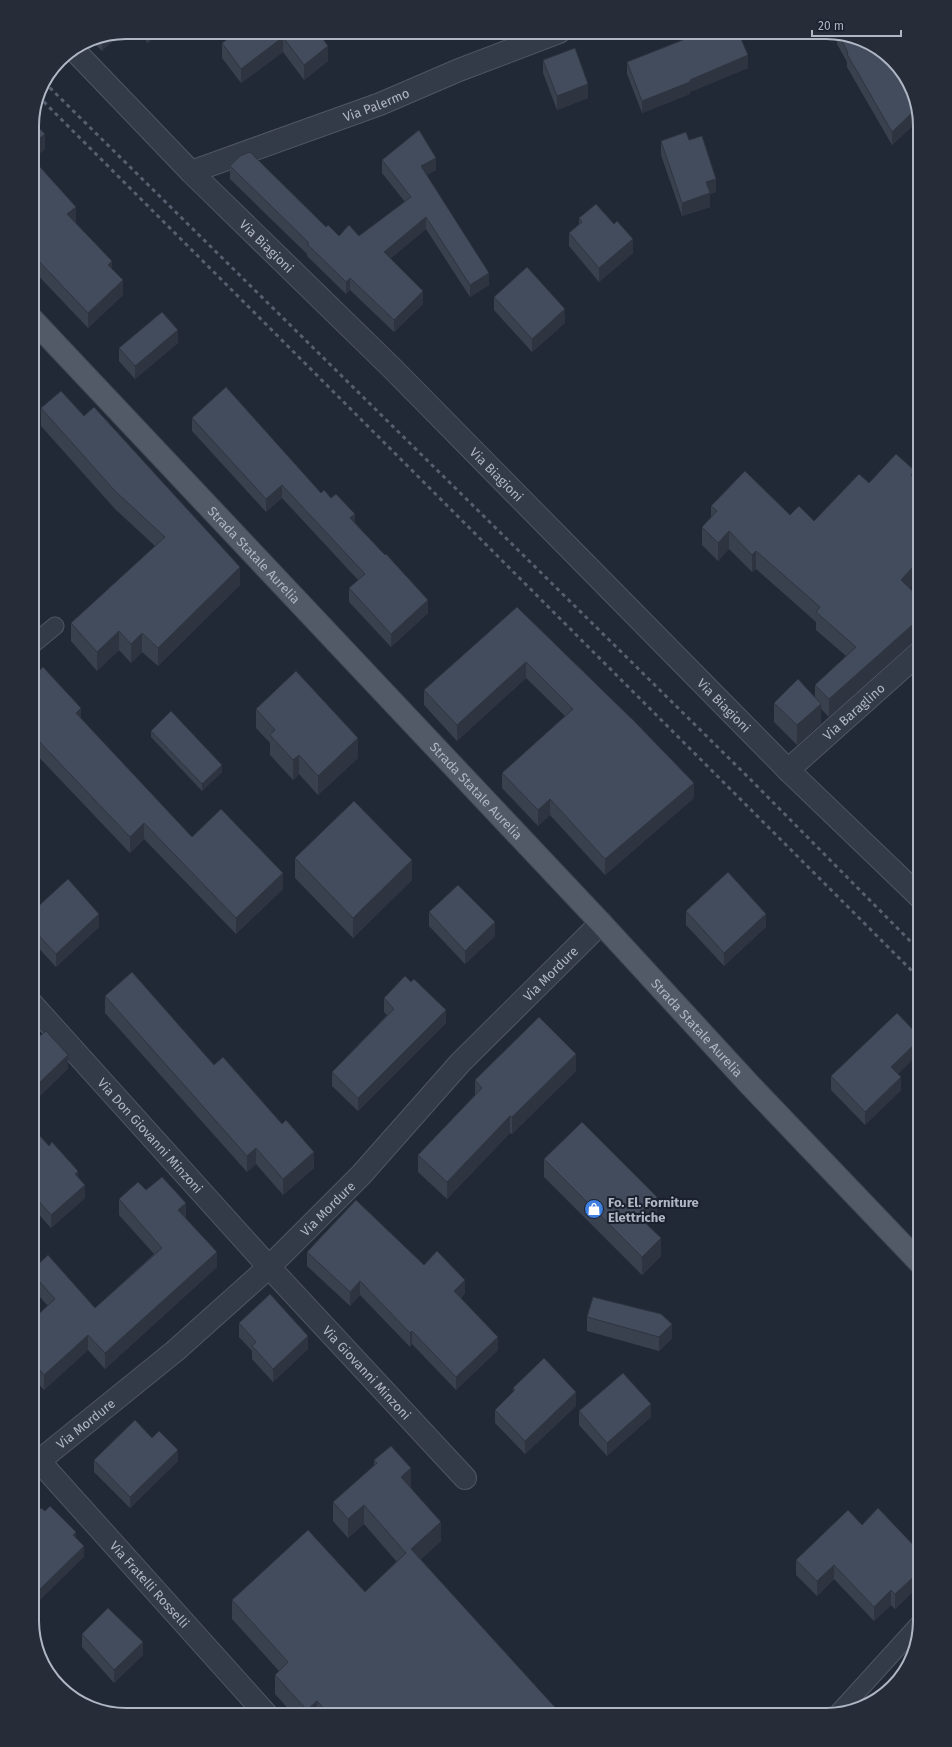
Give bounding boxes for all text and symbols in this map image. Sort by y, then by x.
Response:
scale bar [812,12,901,38]
text: 20 m [818,19,844,33]
street label: Via Palermo [341,85,412,125]
street label: Via Biagioni [236,217,297,276]
street label: Via Biagioni [467,445,526,505]
street label: Strada Statale Aurelia [205,504,303,607]
street label: Via Biagioni [694,676,753,735]
street label: Via Baraglino [820,680,888,743]
street label: Strada Statale Aurelia [427,739,525,843]
street label: Via Mordure [520,943,581,1004]
street label: Strada Statale Aurelia [648,976,746,1080]
street label: Via Don Giovanni Minzoni [95,1075,206,1196]
street label: Via Mordure [298,1178,358,1239]
place label: Fo. El. Forniture Elettriche [608,1195,699,1225]
shop icon: Fo. El. Forniture Elettriche [583,1198,605,1220]
street label: Via Giovanni Minzoni [319,1323,414,1423]
street label: Via Mordure [54,1396,118,1452]
street label: Via Fratelli Rosselli [107,1538,192,1631]

